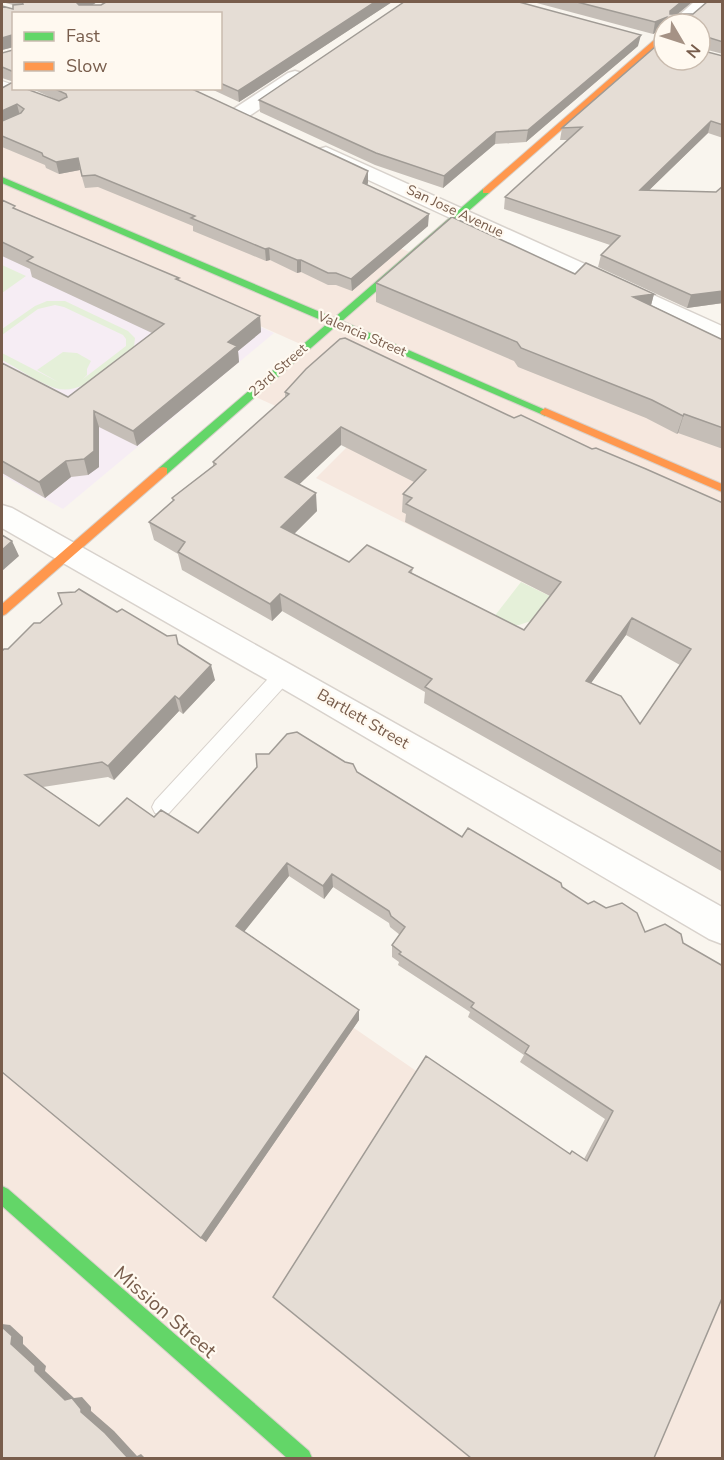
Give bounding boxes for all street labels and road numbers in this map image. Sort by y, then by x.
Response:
street label: San Jose Avenue [403,180,507,242]
street label: Valencia Street [314,306,409,361]
street label: 23rd Street [245,339,311,401]
street label: Bartlett Street [313,684,413,754]
street label: Mission Street [108,1260,223,1365]

